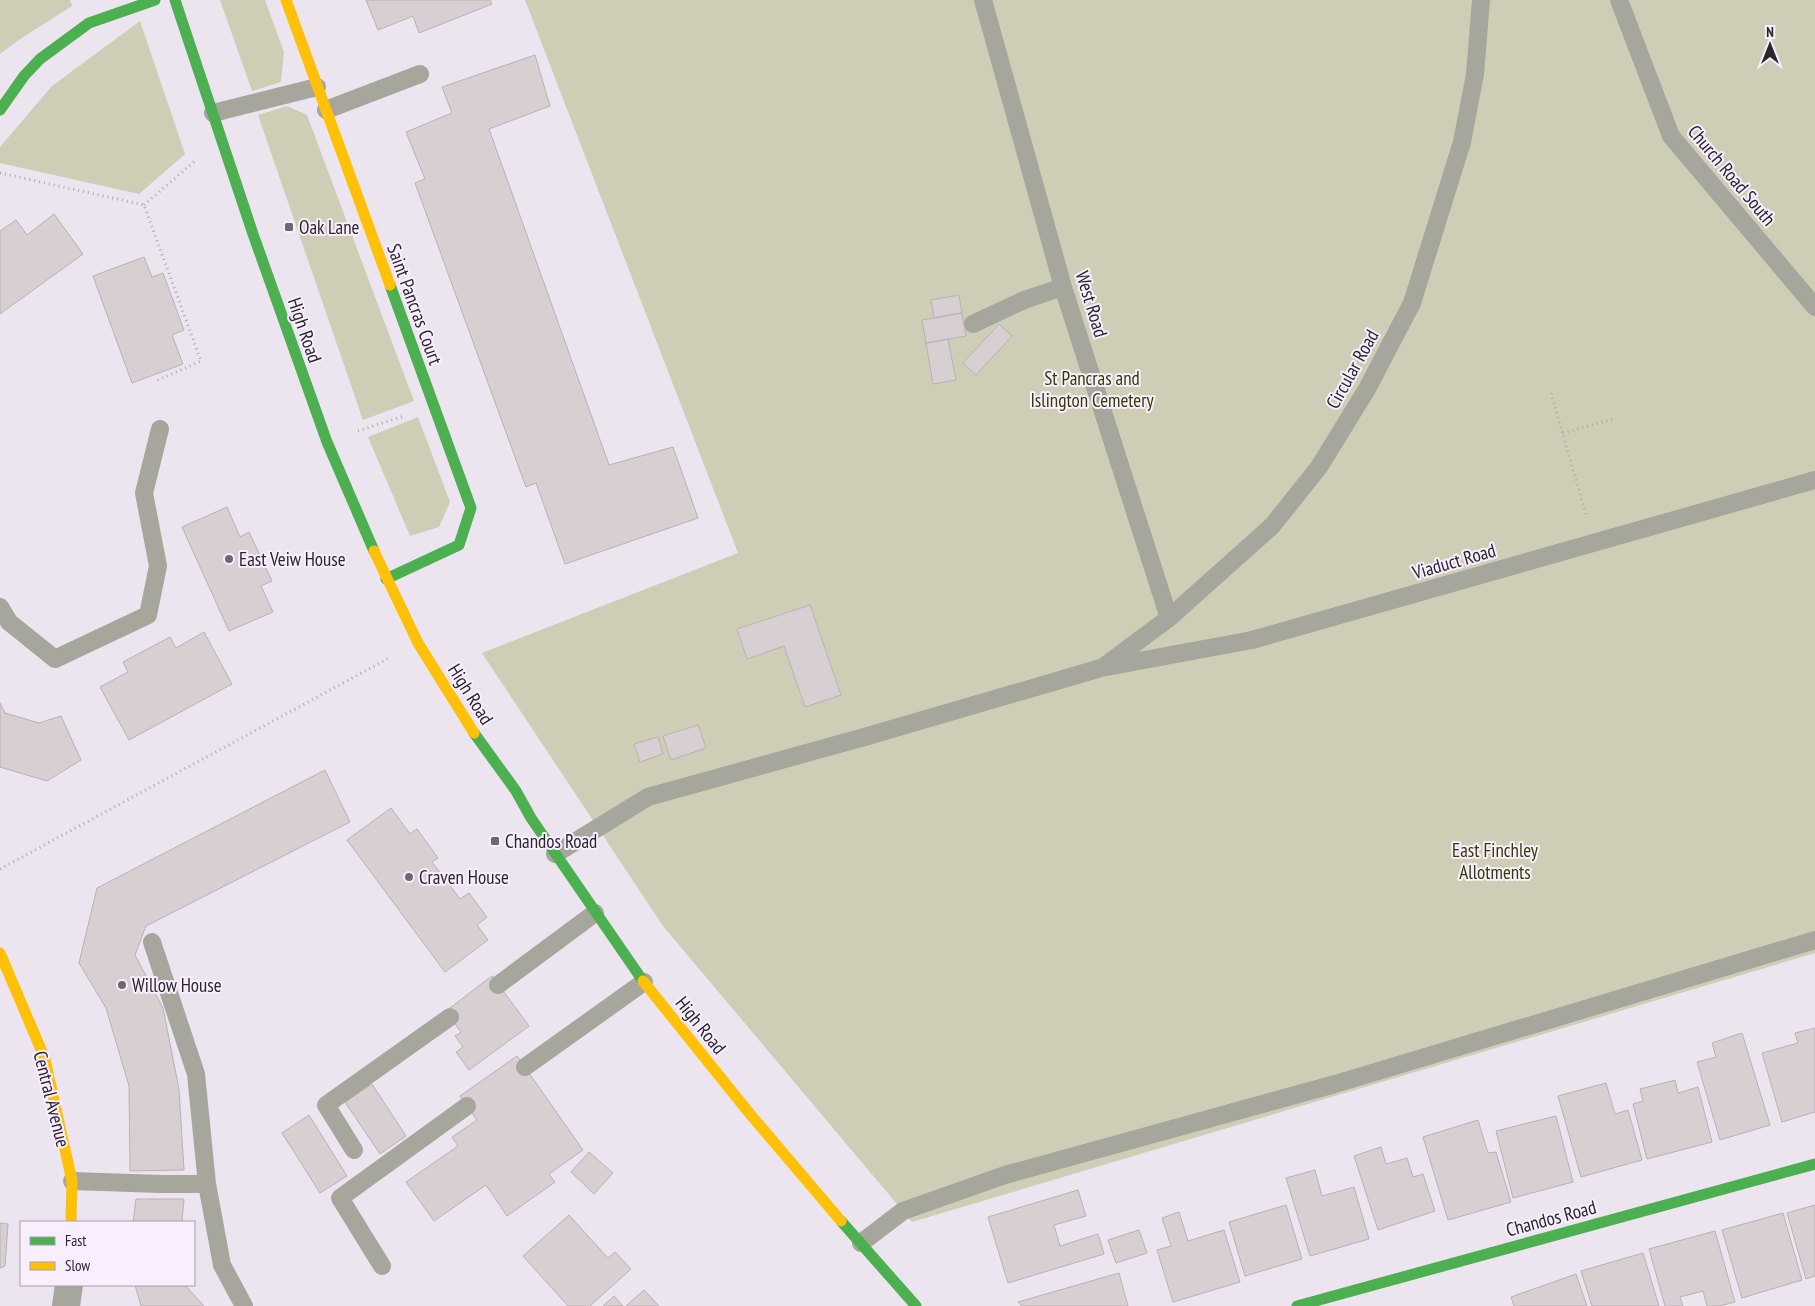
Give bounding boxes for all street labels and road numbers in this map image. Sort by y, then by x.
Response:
street label: Church Road South [1683,120,1781,230]
street label: Saint Pancras Court [382,240,448,368]
street label: West Road [1071,268,1113,340]
street label: High Road [283,294,327,366]
street label: Circular Road [1320,325,1384,413]
street label: Viaduct Road [1409,538,1498,585]
street label: High Road [443,659,499,729]
street label: High Road [670,991,732,1059]
street label: Central Avenue [28,1048,76,1150]
street label: Chandos Road [1503,1194,1599,1242]

